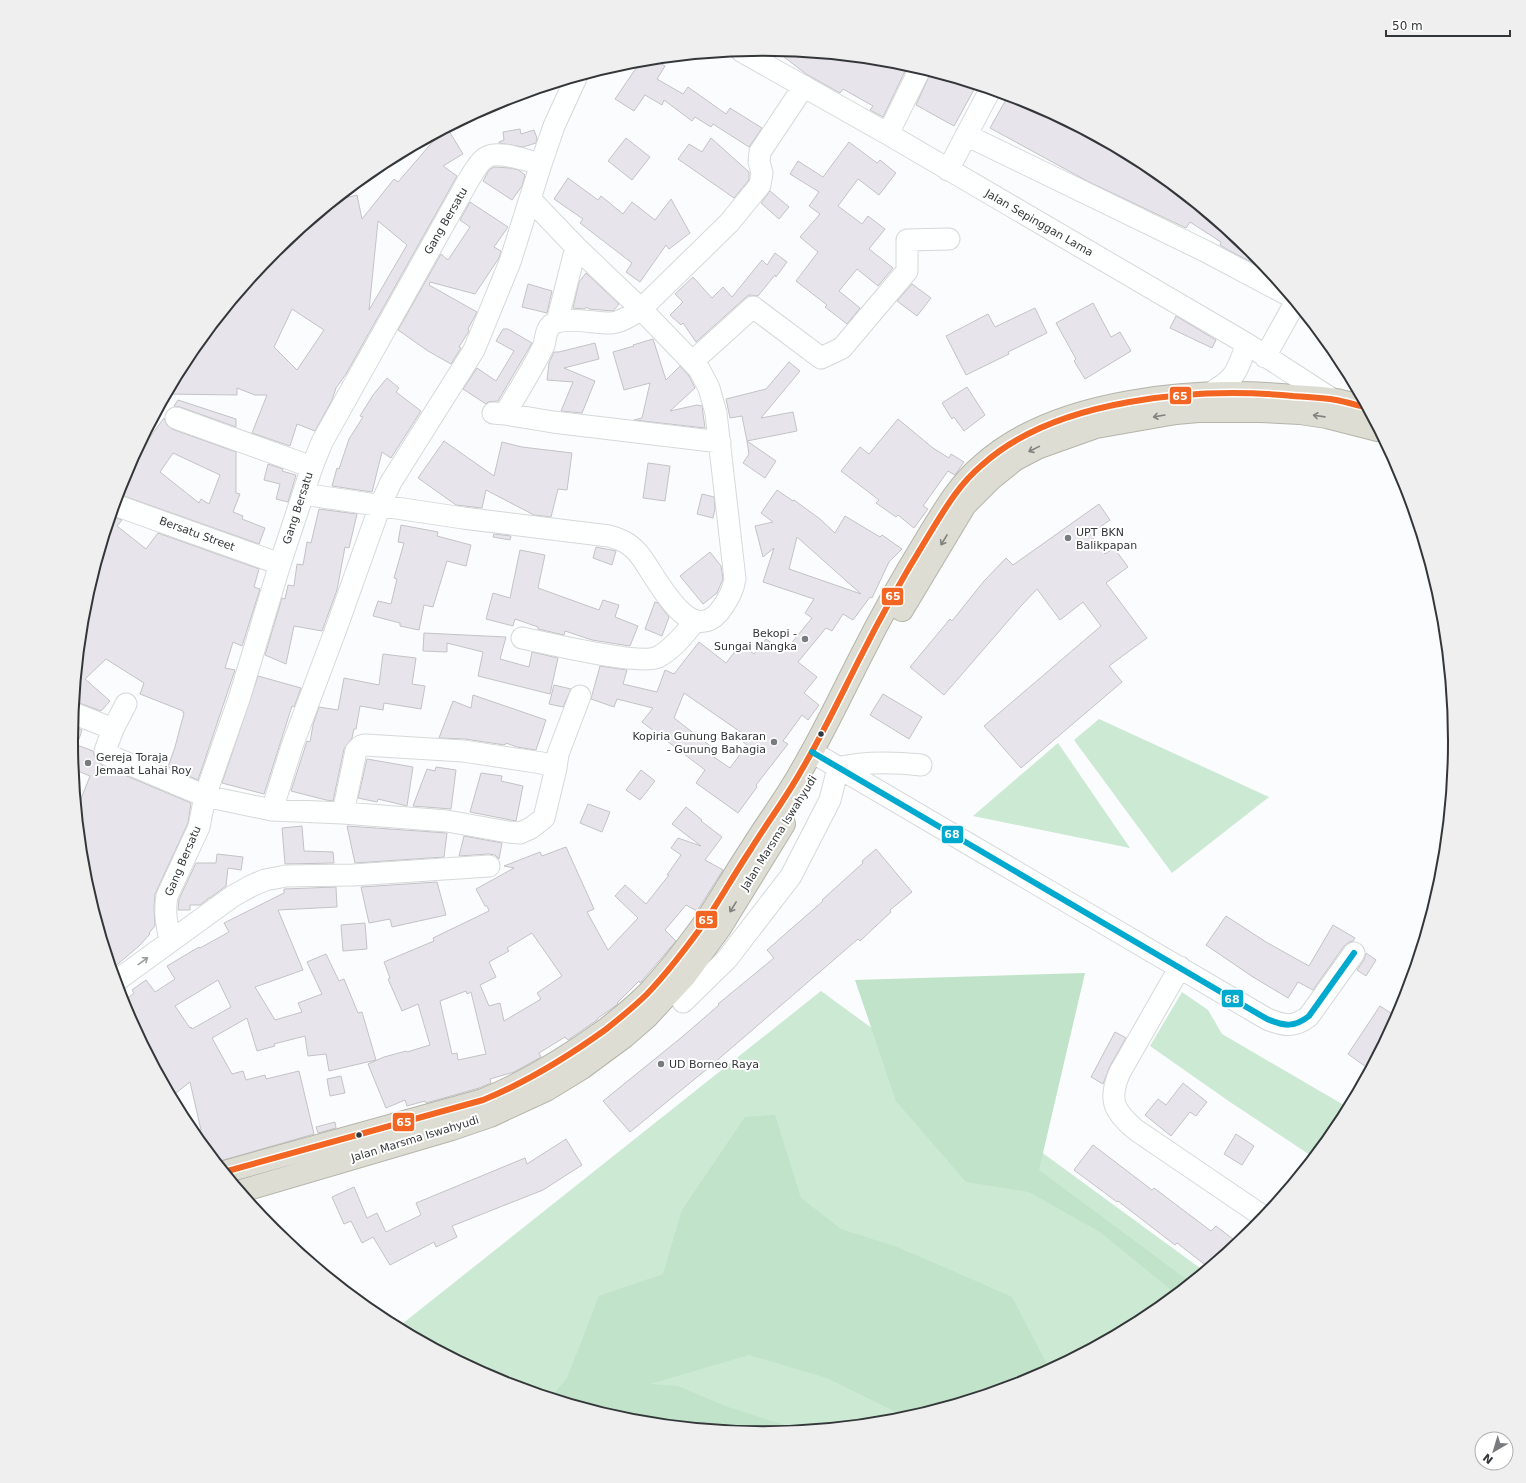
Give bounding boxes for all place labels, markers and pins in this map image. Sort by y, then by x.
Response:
place label: UPT BKN Balikpapan [1076,526,1137,552]
marker: UPT BKN Balikpapan [1063,533,1073,543]
place label: Bekopi - Sungai Nangka [714,627,797,653]
marker: Bekopi - Sungai Nangka [800,634,810,644]
unlabelled marker [816,729,826,739]
place label: Kopiria Gunung Bakaran - Gunung Bahagia [632,730,766,756]
marker: Kopiria Gunung Bakaran - Gunung Bahagia [769,737,779,747]
place label: Gereja Toraja Jemaat Lahai Roy [95,751,192,777]
marker: Gereja Toraja Jemaat Lahai Roy [83,758,93,768]
place label: UD Borneo Raya [669,1058,759,1071]
marker: UD Borneo Raya [656,1059,666,1069]
unlabelled marker [354,1130,364,1140]

